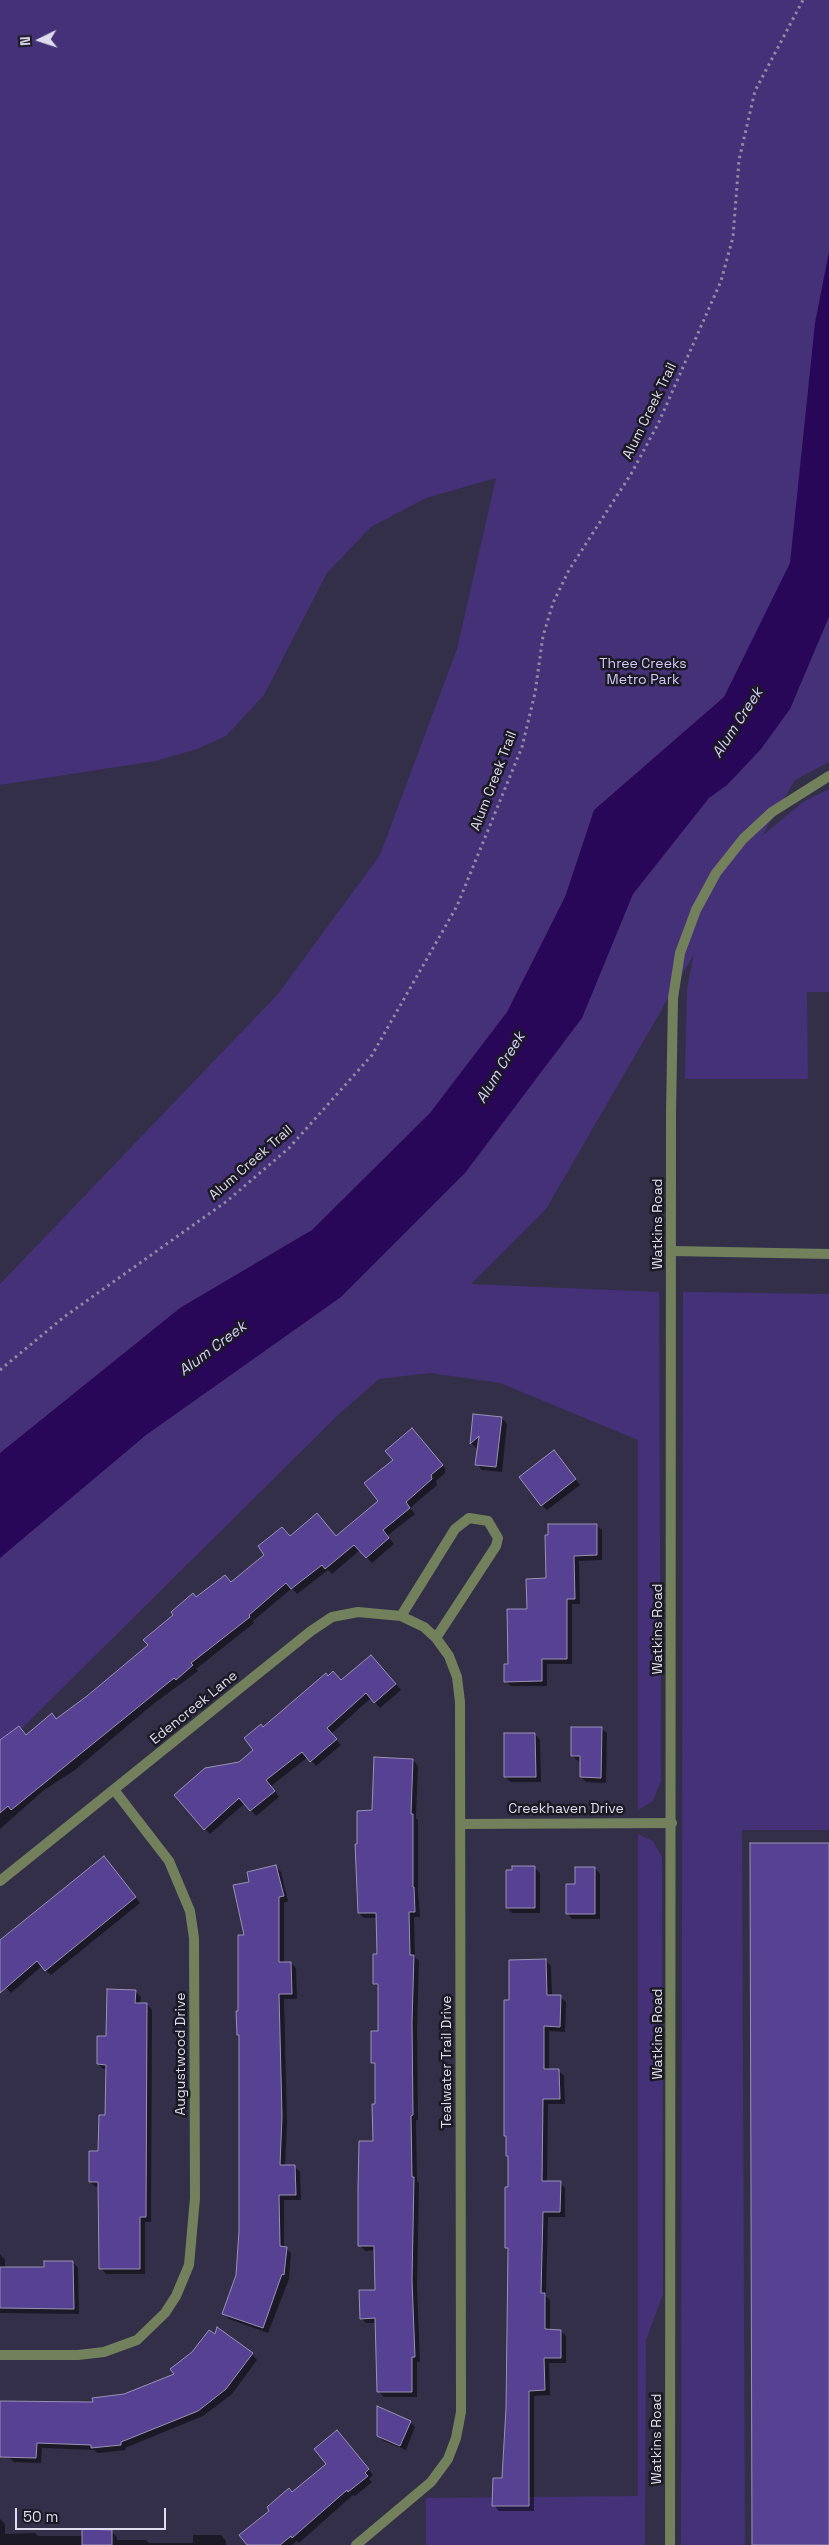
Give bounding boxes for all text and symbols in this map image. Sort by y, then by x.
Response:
north arrow [15,15,65,65]
text: N [16,36,34,46]
street label: Alum Creek Trail [619,360,681,462]
park label: Three Creeks Metro Park [599,656,687,689]
water label: Alum Creek [709,685,767,761]
street label: Alum Creek Trail [467,729,521,833]
water label: Alum Creek [473,1029,529,1107]
street label: Alum Creek Trail [206,1122,296,1204]
street label: Watkins Road [650,1178,666,1270]
water label: Alum Creek [176,1318,250,1380]
street label: Watkins Road [650,1583,666,1675]
street label: Edencreek Lane [147,1668,241,1748]
street label: Creekhaven Drive [508,1801,624,1817]
street label: Watkins Road [650,1988,666,2080]
street label: Augustwood Drive [173,1992,189,2116]
street label: Tealwater Trail Drive [439,1996,455,2128]
street label: Watkins Road [649,2393,665,2485]
scale bar [18,2498,169,2530]
text: 50 m [23,2507,58,2526]

